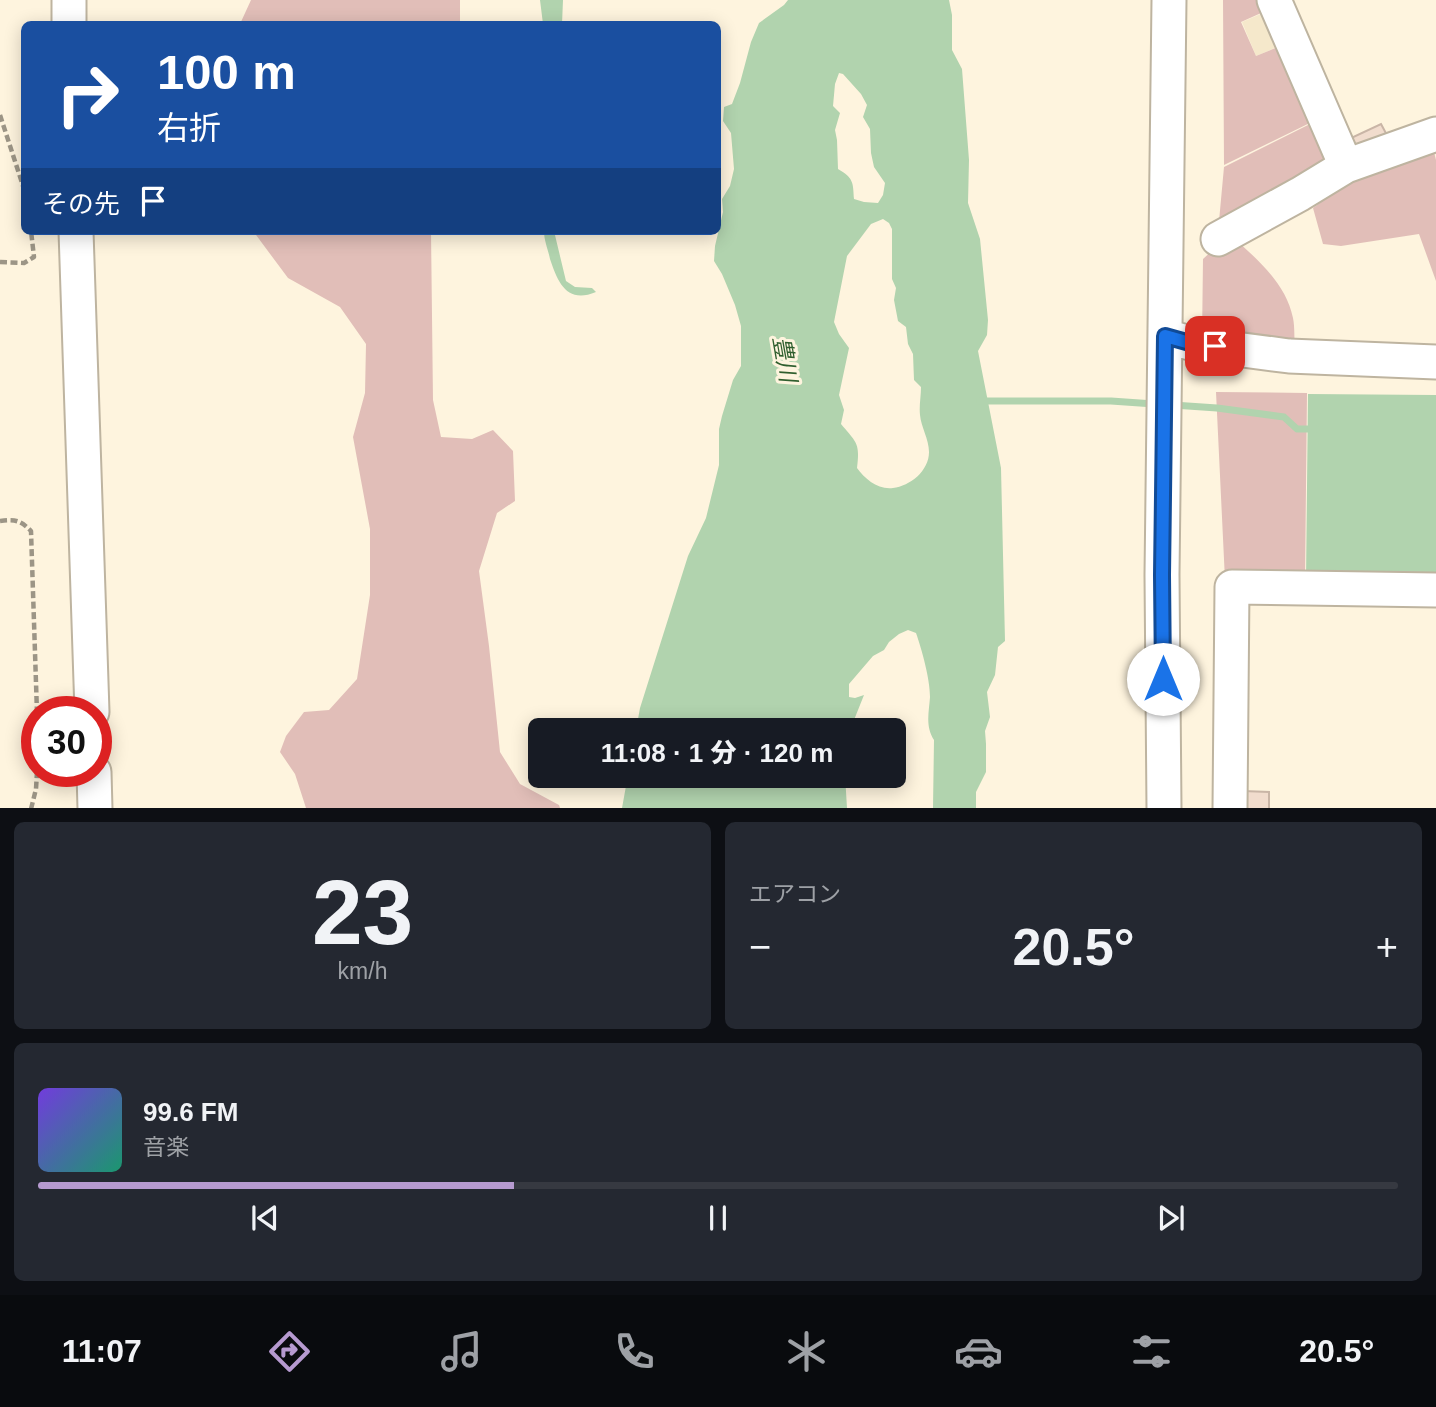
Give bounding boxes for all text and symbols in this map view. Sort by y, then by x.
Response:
text: 100 m [157,45,296,99]
icon: right [42,49,133,140]
text: 右折 [157,110,221,146]
icon: arrive [134,182,172,220]
text: その先 [42,189,120,219]
pin [1185,316,1245,376]
icon: arrive [1196,327,1234,365]
water label: 豊川 [768,334,802,387]
position arrow [1126,642,1200,716]
speed limit sign: 30 [21,696,112,787]
text: 11:08 · 1 分 · 120 m [601,738,833,768]
text: 23 [312,862,413,963]
text: エアコン [749,881,841,907]
text: 20.5° [1012,918,1135,976]
text: − [749,926,771,968]
text: + [1376,926,1398,968]
text: km/h [338,958,387,984]
text: 99.6 FM [143,1097,238,1127]
text: 音楽 [143,1134,189,1160]
icon: previous [246,1199,284,1237]
icon: pause [699,1199,737,1237]
icon: next [1152,1199,1190,1237]
icon: directions [265,1327,314,1376]
icon: music [437,1327,486,1376]
icon: phone [610,1327,659,1376]
icon: climate [782,1327,831,1376]
icon: car [954,1327,1003,1376]
icon: filters [1127,1327,1176,1376]
text: 11:07 [62,1333,142,1369]
text: 20.5° [1299,1333,1374,1369]

